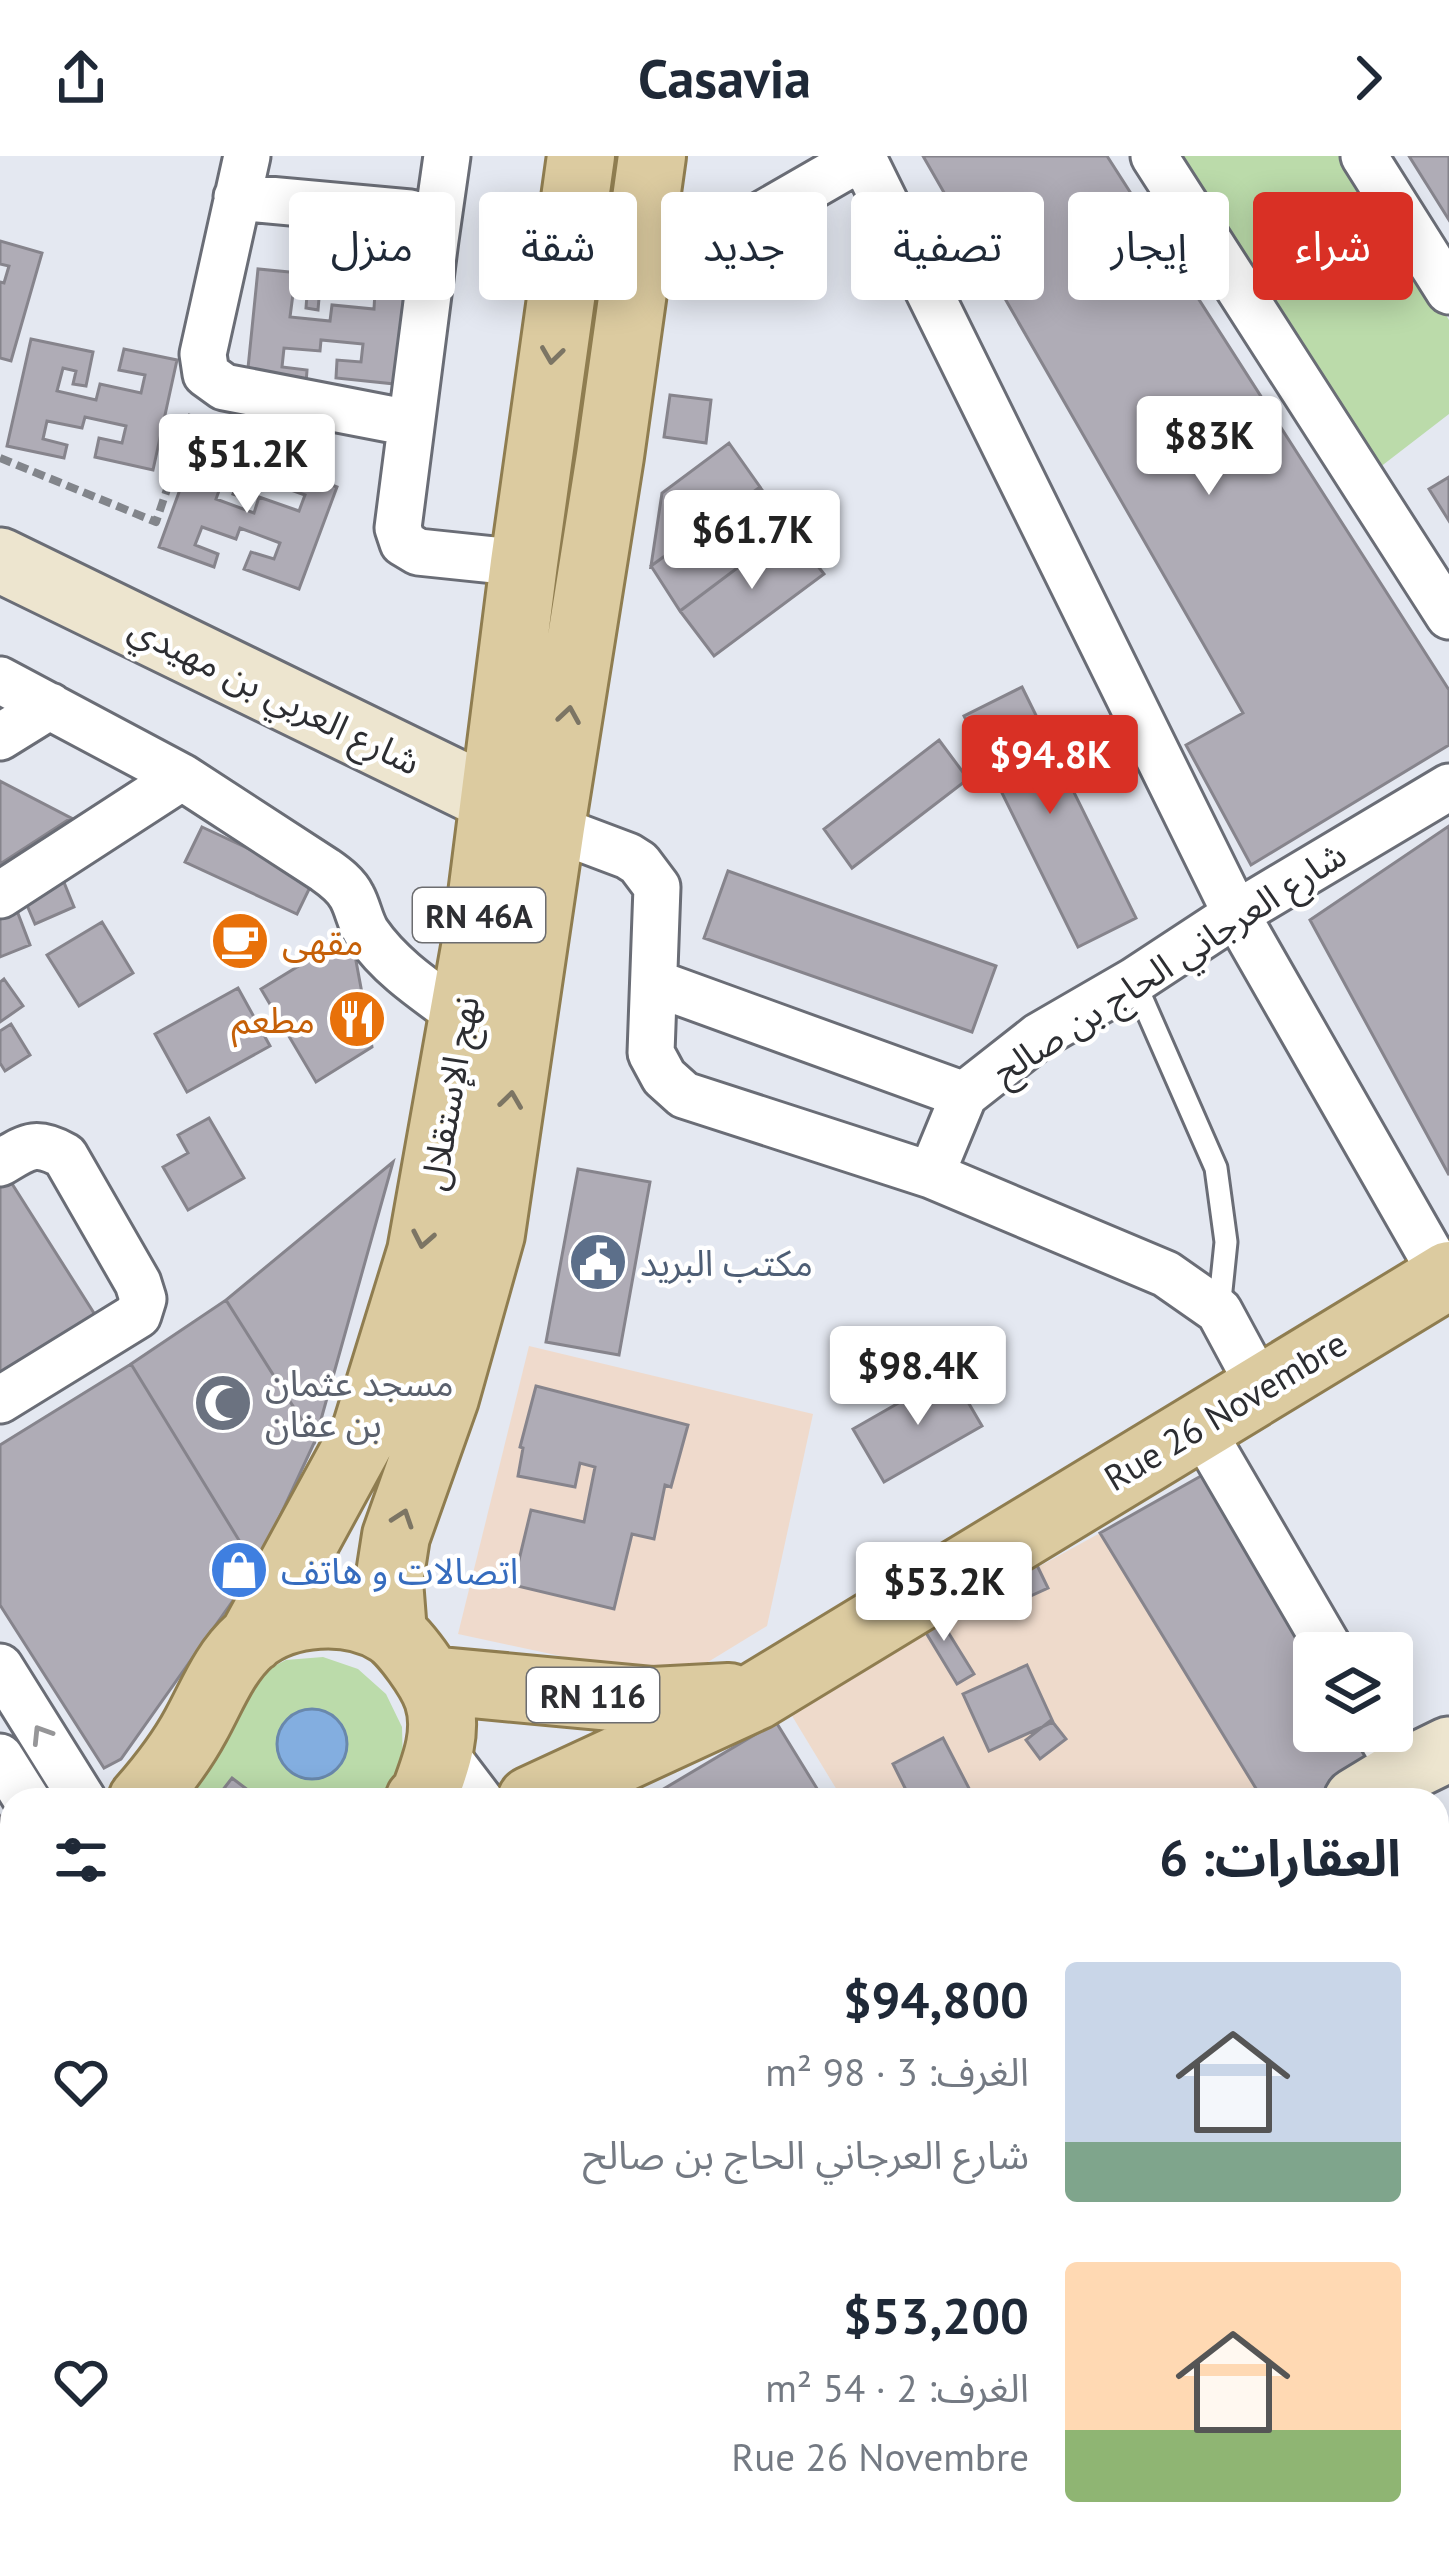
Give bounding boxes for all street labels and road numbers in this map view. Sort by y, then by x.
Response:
street label: شارع العربي بن مهيدي [119,603,428,790]
street label: شارع العرجاني الحاج بن صالح [983,830,1357,1098]
road number: RN 46A [413,888,545,942]
street label: نهج الإستقلال [409,992,493,1195]
street label: Rue 26 Novembre [1095,1319,1355,1501]
road number: RN 116 [527,1668,659,1722]

